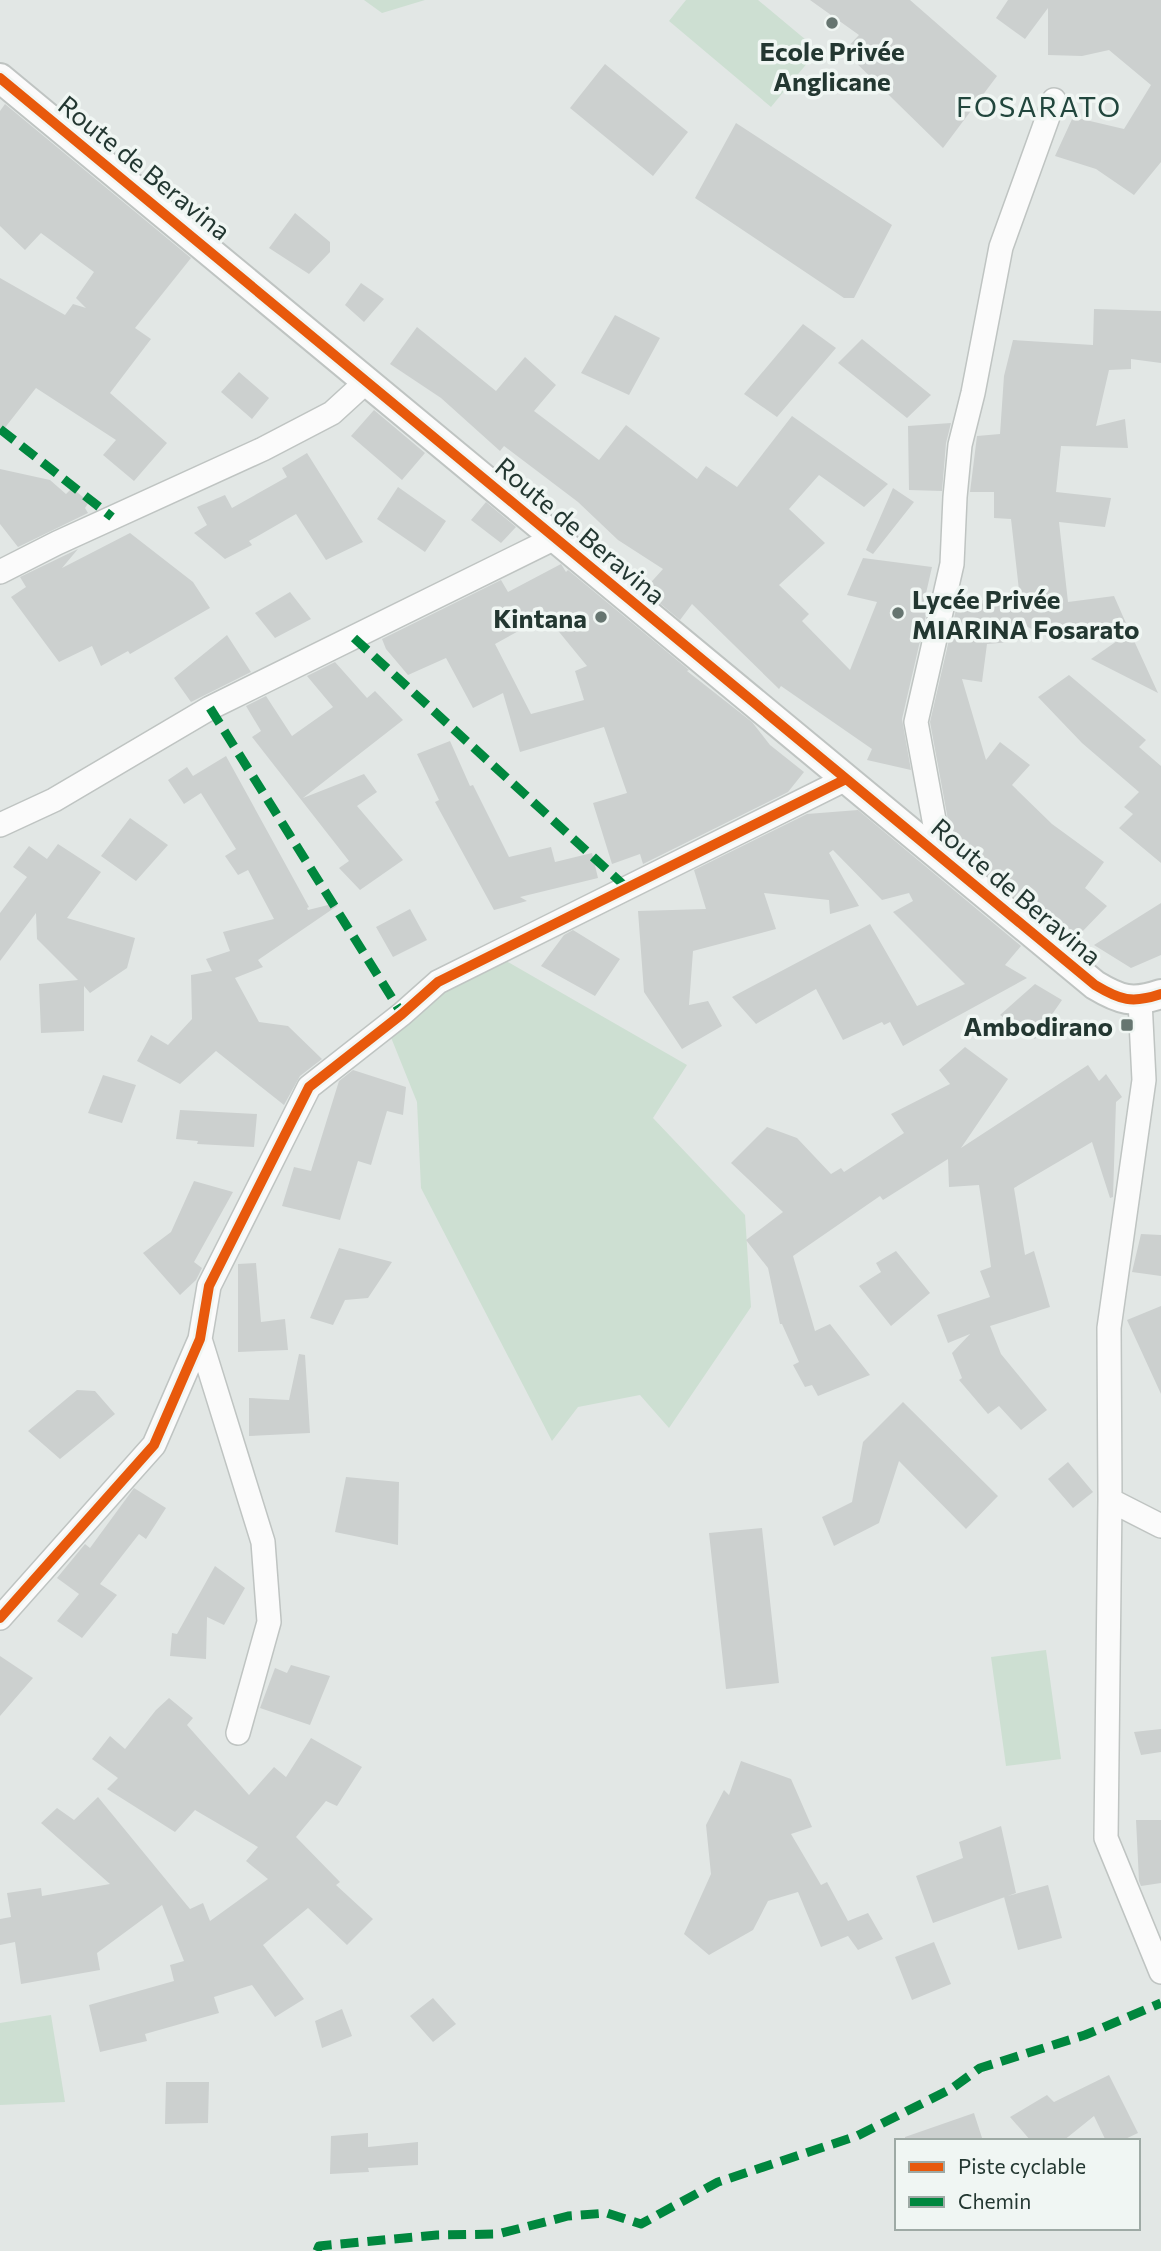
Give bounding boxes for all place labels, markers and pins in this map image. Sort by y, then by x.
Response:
marker: Ecole Privée Anglicane [824,15,840,31]
place label: Ecole Privée Anglicane [759,35,905,96]
place label: Lycée Privée MIARINA Fosarato [912,583,1140,644]
place label: Kintana [493,602,587,633]
marker: Lycée Privée MIARINA Fosarato [890,605,906,621]
marker: Kintana [593,609,609,625]
place label: Ambodirano [964,1010,1113,1041]
marker: Ambodirano [1119,1017,1135,1033]

